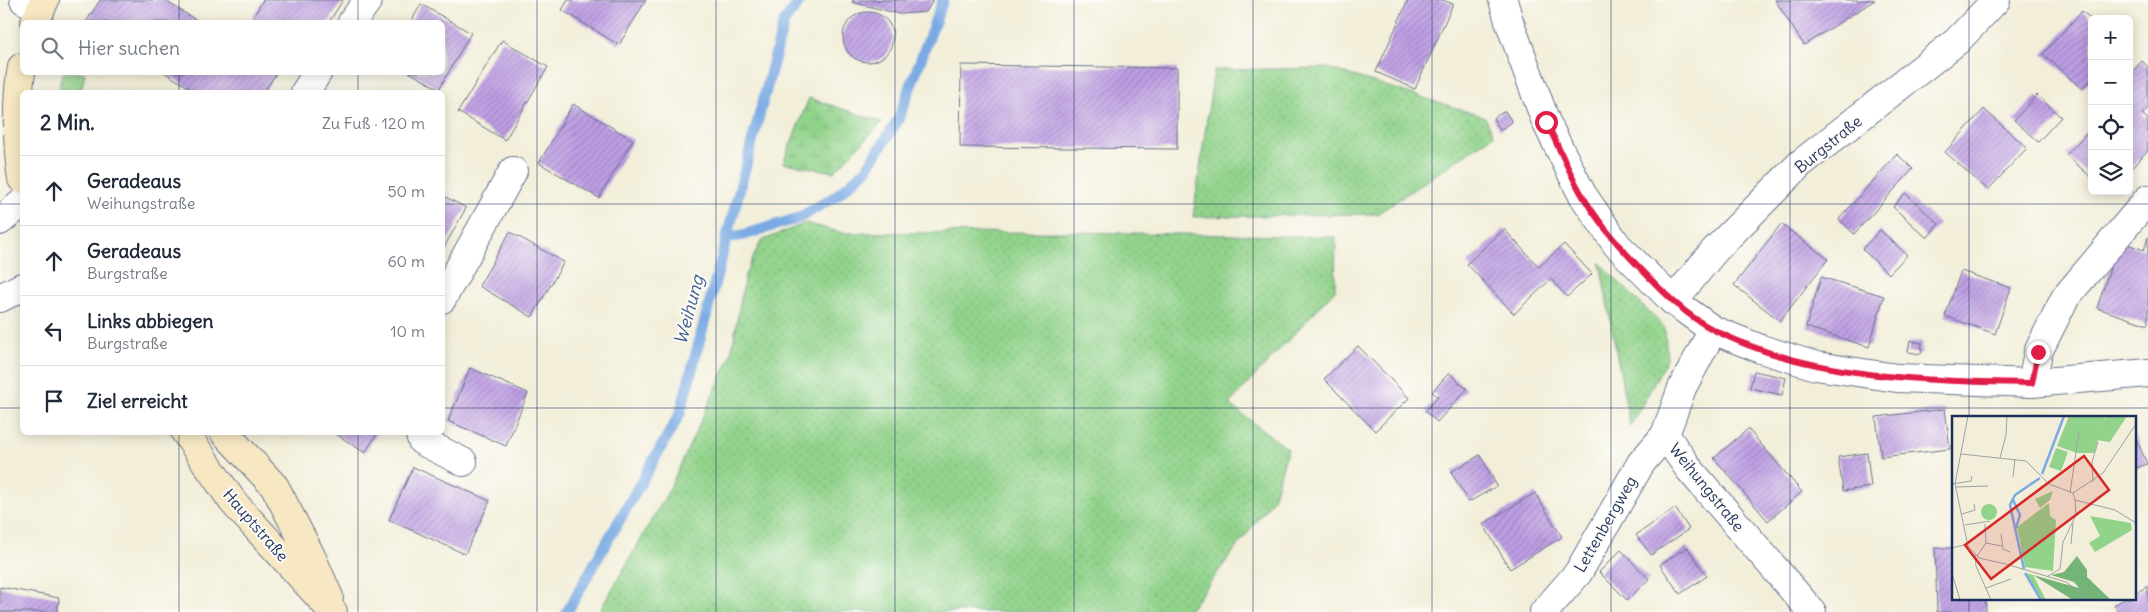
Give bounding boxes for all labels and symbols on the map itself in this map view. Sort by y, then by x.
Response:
route start [1535,111,1558,134]
street label: Burgstraße [1790,111,1866,177]
water label: Weihung [668,271,709,347]
route end [2027,341,2050,364]
inset map [1952,416,2136,600]
street label: Weihungstraße [1665,439,1749,535]
street label: Lettenbergweg [1569,472,1641,576]
street label: Hauptstraße [219,485,293,565]

